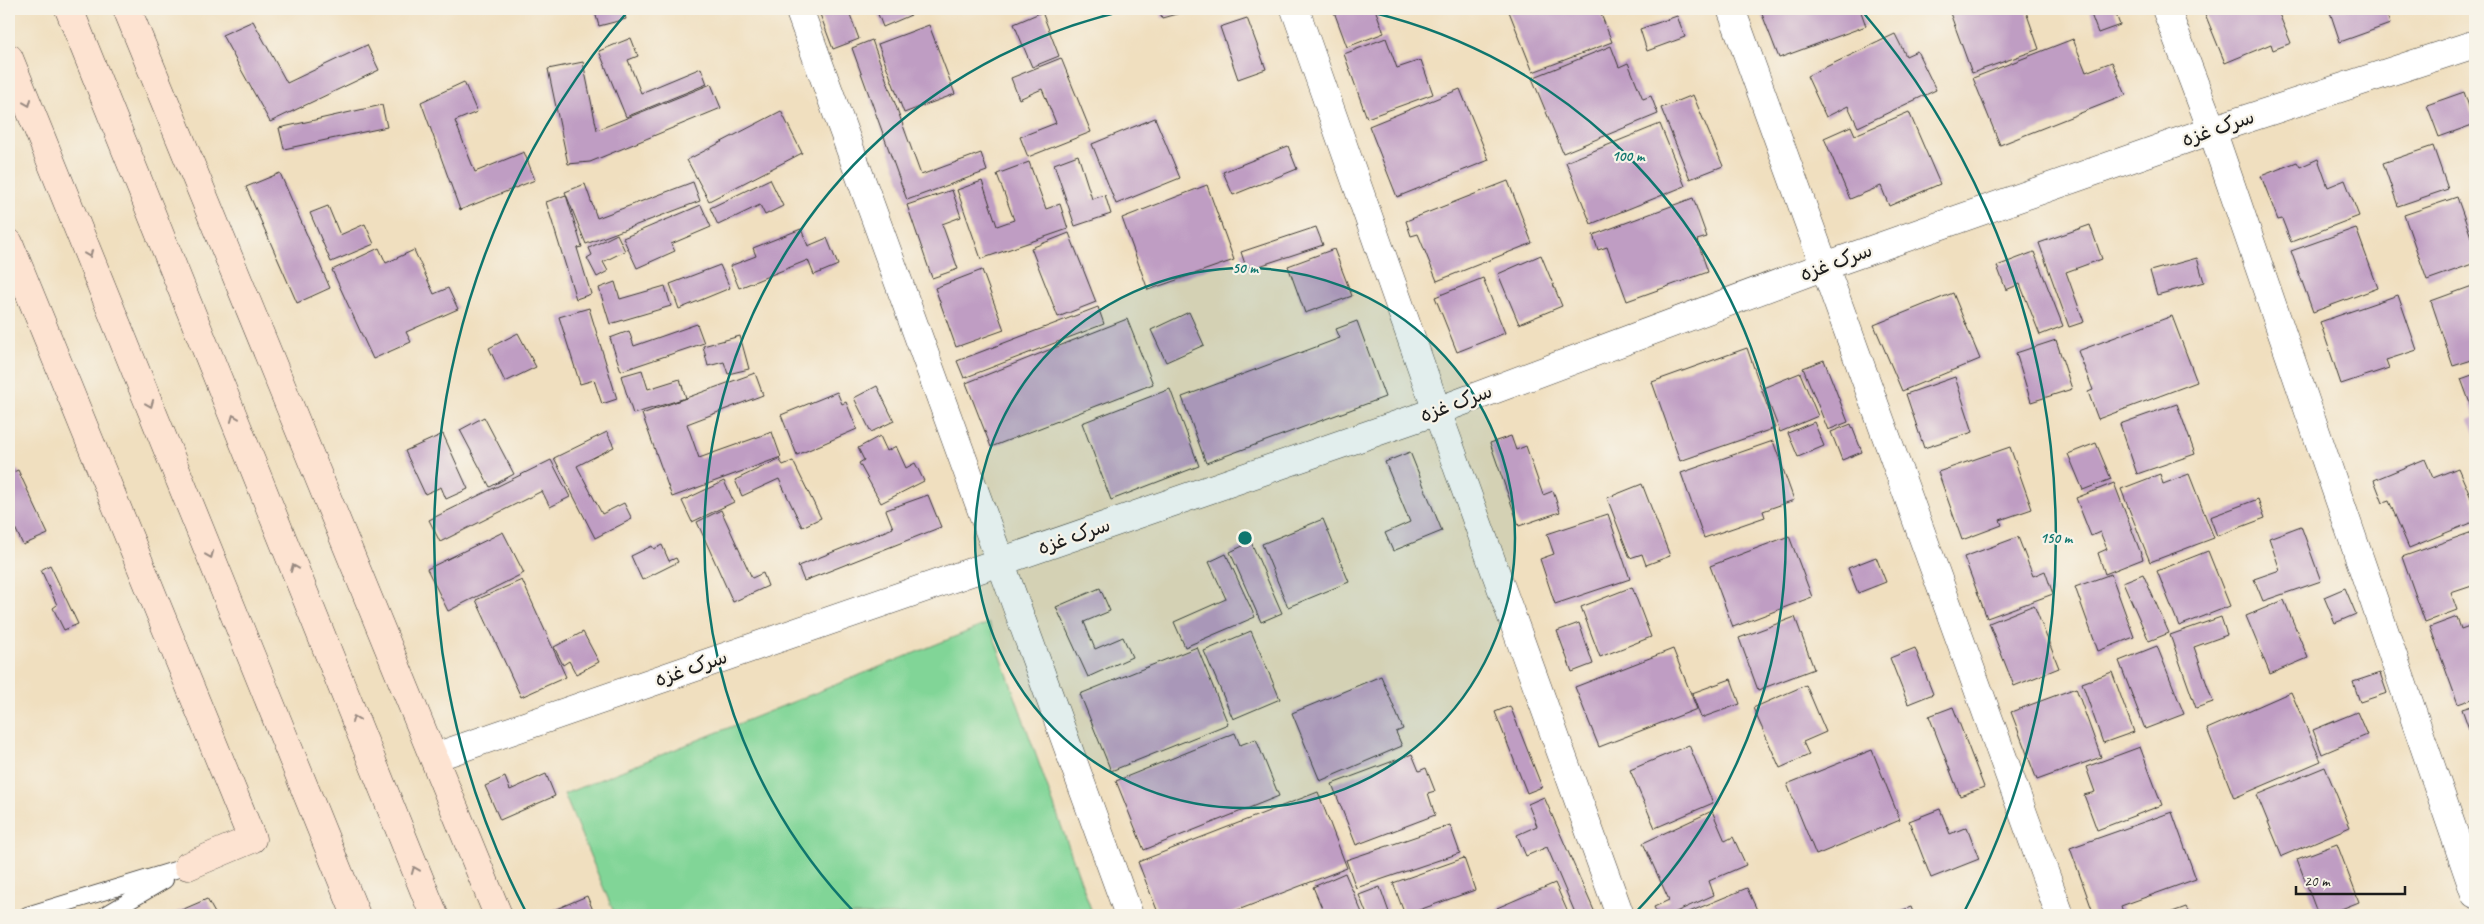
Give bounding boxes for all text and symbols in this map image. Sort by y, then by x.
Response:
one-way arrow [22,98,33,107]
street label: سرک غزه [2178,104,2258,152]
text: 100 m [1612,147,1646,166]
street label: سرک غزه [1796,237,1876,287]
one-way arrow [83,249,93,257]
text: 50 m [1232,259,1259,278]
street label: سرک غزه [1416,378,1496,428]
one-way arrow [143,399,154,408]
one-way arrow [229,414,240,423]
street label: سرک غزه [1034,512,1114,560]
centre of rings [1236,529,1254,547]
text: 150 m [2040,529,2074,548]
one-way arrow [204,550,215,559]
one-way arrow [290,565,300,573]
street label: سرک غزه [651,644,731,692]
one-way arrow [351,715,361,724]
scale bar [2296,864,2405,896]
one-way arrow [411,866,422,875]
text: 20 m [2304,872,2331,891]

